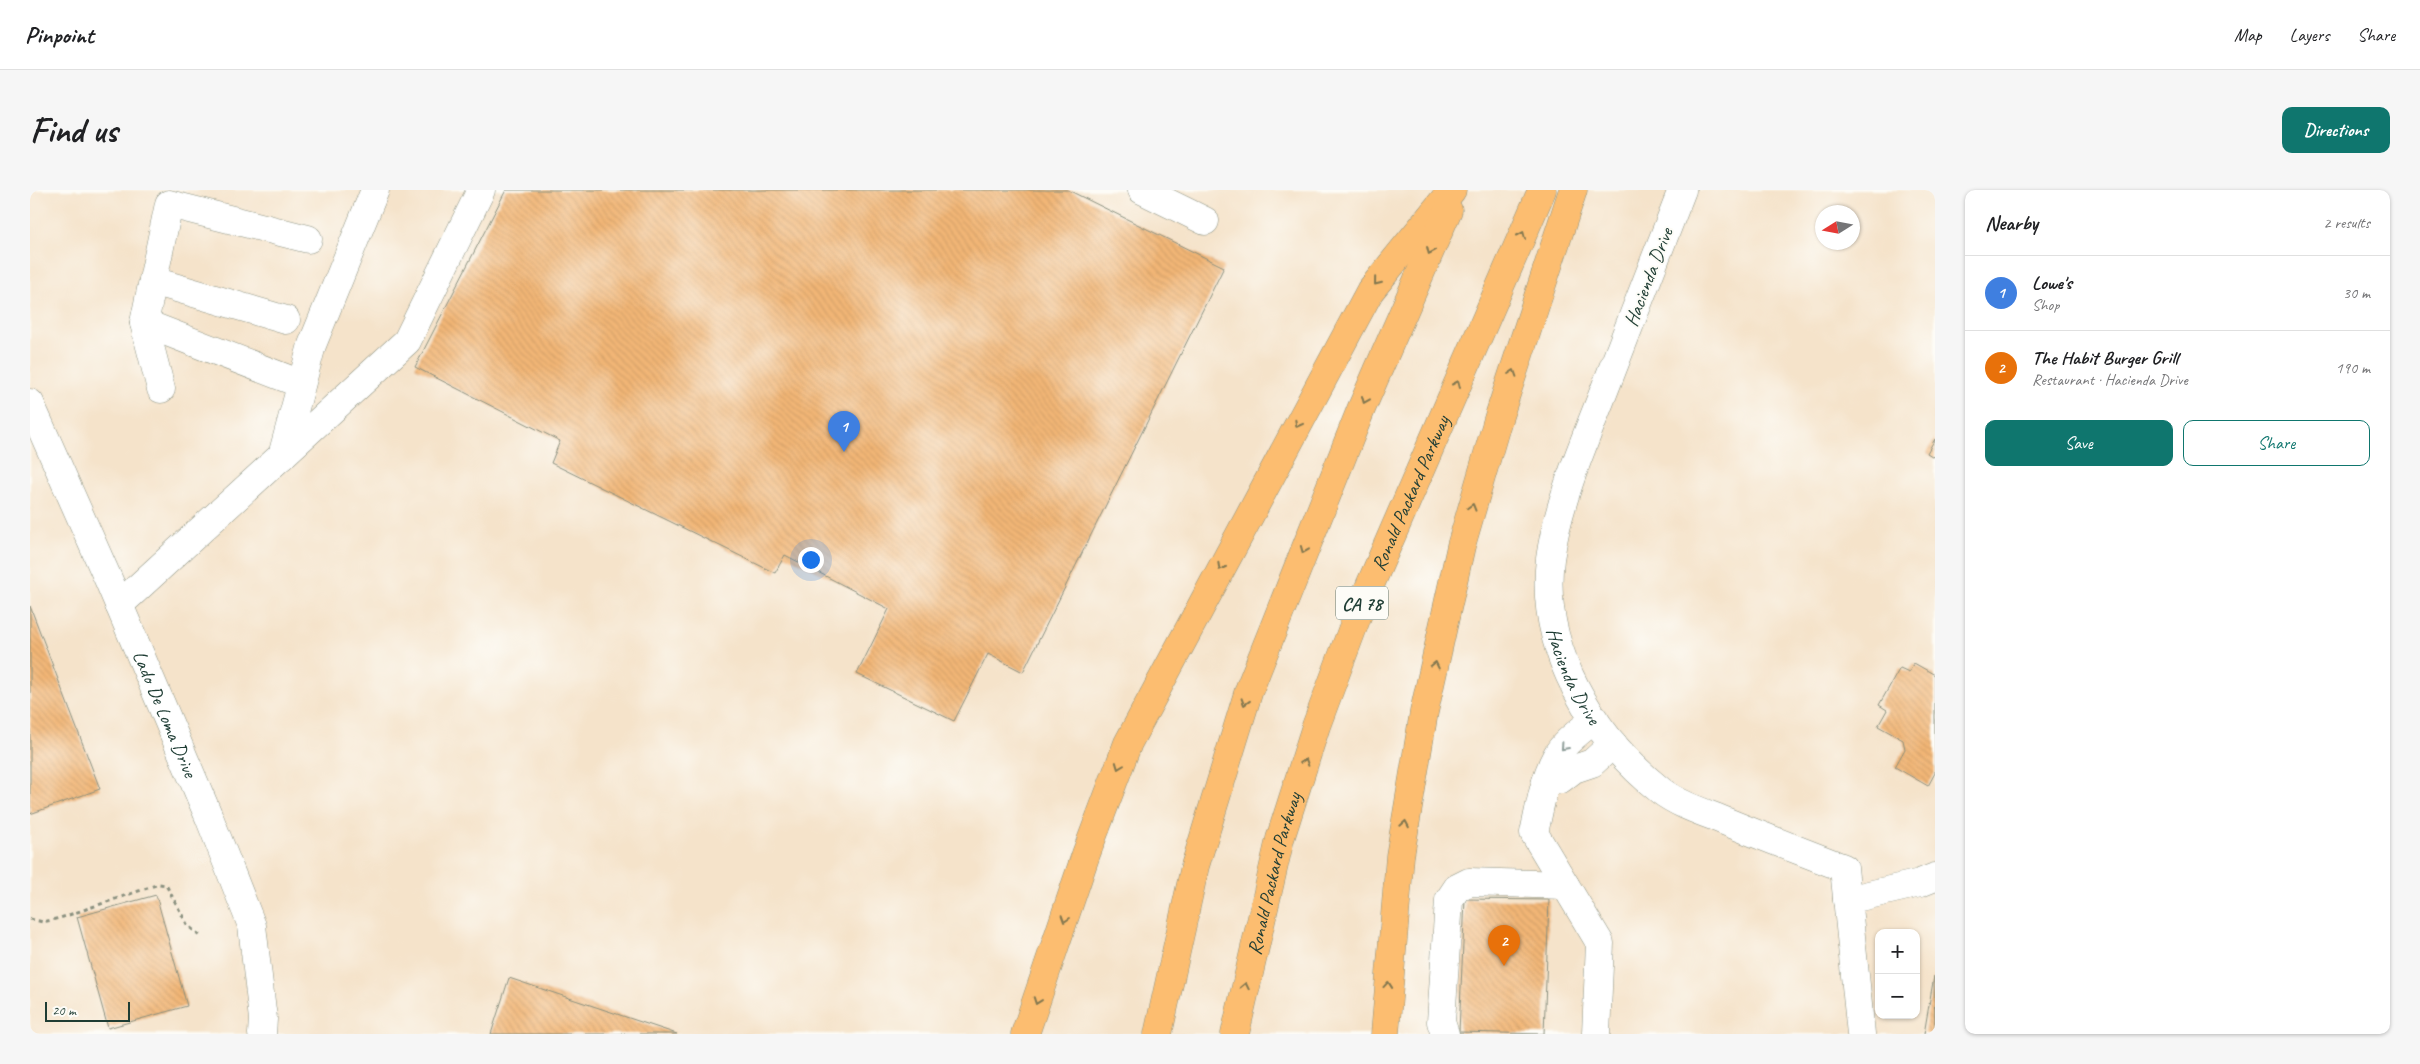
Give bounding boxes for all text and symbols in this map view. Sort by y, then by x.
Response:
text: Pinpoint [25,20,94,50]
text: Map [2234,24,2262,46]
text: Layers [2290,24,2329,46]
text: Share [2357,24,2395,46]
button: Directions [2282,107,2390,153]
text: Find us [30,108,117,153]
north arrow [1815,205,1860,250]
text: Nearby [1985,210,2038,236]
text: 2 results [2323,213,2370,233]
street label: Hacienda Drive [1618,223,1679,330]
one-way arrow [1516,231,1527,240]
one-way arrow [1425,246,1436,255]
text: Lowe's [2032,271,2072,295]
one-way arrow [1374,276,1382,285]
text: 1 [1997,283,2005,303]
text: 30 m [2343,283,2370,303]
text: Shop [2032,295,2059,315]
text: The Habit Burger Grill [2032,346,2178,370]
text: 2 [1997,358,2005,378]
text: 190 m [2336,358,2370,378]
one-way arrow [1507,369,1517,377]
text: Restaurant · Hacienda Drive [2032,370,2188,390]
one-way arrow [1451,380,1462,389]
one-way arrow [1360,395,1371,404]
pin: 1 [828,411,860,452]
street label: Ronald Packard Parkway [1366,411,1456,575]
one-way arrow [1294,418,1304,427]
button: Save [1985,420,2173,466]
button: Share [2183,420,2370,466]
one-way arrow [1467,503,1477,511]
one-way arrow [1300,546,1310,554]
your location [798,547,824,573]
one-way arrow [1217,561,1227,570]
road number: CA 78 [1336,586,1388,619]
street label: Hacienda Drive [1541,625,1607,731]
street label: Lado De Loma Drive [127,647,203,783]
one-way arrow [1429,660,1440,669]
one-way arrow [1241,697,1251,705]
one-way arrow [1561,741,1570,750]
one-way arrow [1299,758,1309,766]
one-way arrow [1115,761,1125,770]
street label: Ronald Packard Parkway [1242,788,1307,957]
one-way arrow [1400,819,1410,828]
one-way arrow [1061,914,1071,923]
pin: 2 [1488,925,1520,966]
map controls [1875,929,1920,1019]
button: + [1875,929,1920,974]
button: − [1875,974,1920,1019]
one-way arrow [1382,981,1393,989]
one-way arrow [1239,982,1250,991]
one-way arrow [1033,997,1043,1005]
scale bar [45,999,130,1022]
text: 20 m [52,1002,76,1019]

